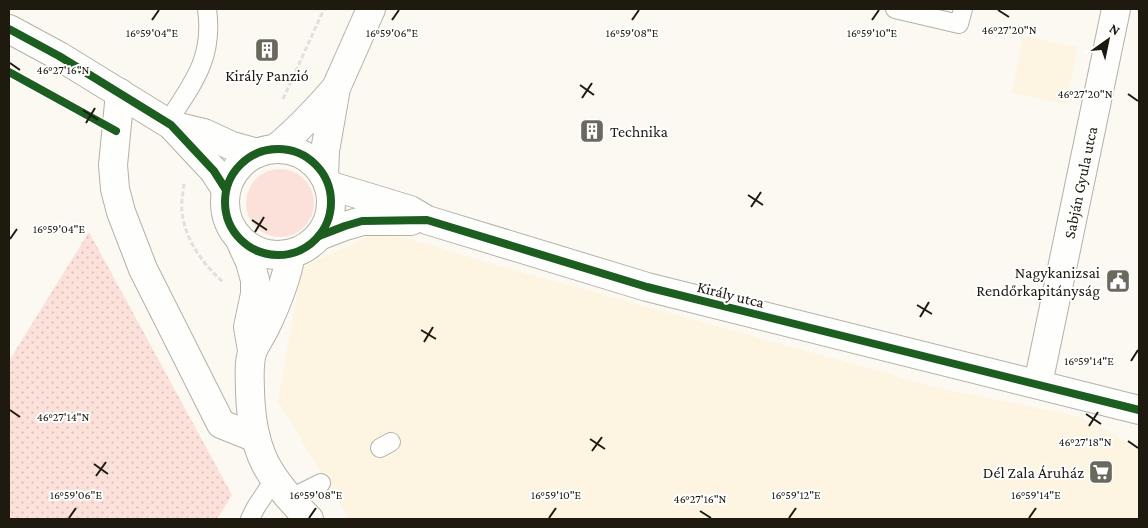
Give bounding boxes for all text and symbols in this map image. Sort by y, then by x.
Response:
north arrow [1083,15,1133,65]
text: N [1107,20,1124,39]
text: 46°27'20"N [981,23,1037,37]
text: 16°59'04"E [126,26,178,40]
text: 16°59'06"E [366,26,418,40]
text: 16°59'08"E [606,26,659,40]
text: 16°59'10"E [847,26,898,40]
building icon: Király Panzió [254,37,280,63]
text: 46°27'16"N [37,63,90,77]
place label: Király Panzió [225,67,309,85]
text: 46°27'20"N [1057,87,1113,101]
building icon: Technika [579,118,605,144]
place label: Technika [610,123,669,140]
street label: Sabján Gyula utca [1060,124,1101,240]
text: 16°59'04"E [33,222,85,236]
place label: Nagykanizsai Rendőrkapitányság [976,264,1100,300]
public building icon: Nagykanizsai Rendőrkapitányság [1105,268,1131,294]
street label: Király utca [695,278,767,312]
text: 16°59'14"E [1064,354,1114,368]
text: 46°27'14"N [37,410,89,424]
text: 46°27'18"N [1058,435,1112,449]
supermarket icon: Dél Zala Áruház [1088,459,1114,485]
place label: Dél Zala Áruház [983,464,1084,481]
text: 16°59'06"E [50,488,102,502]
text: 16°59'08"E [290,488,343,502]
text: 16°59'10"E [531,488,582,502]
text: 16°59'12"E [771,488,821,502]
text: 16°59'14"E [1011,488,1061,502]
text: 46°27'16"N [674,492,727,506]

